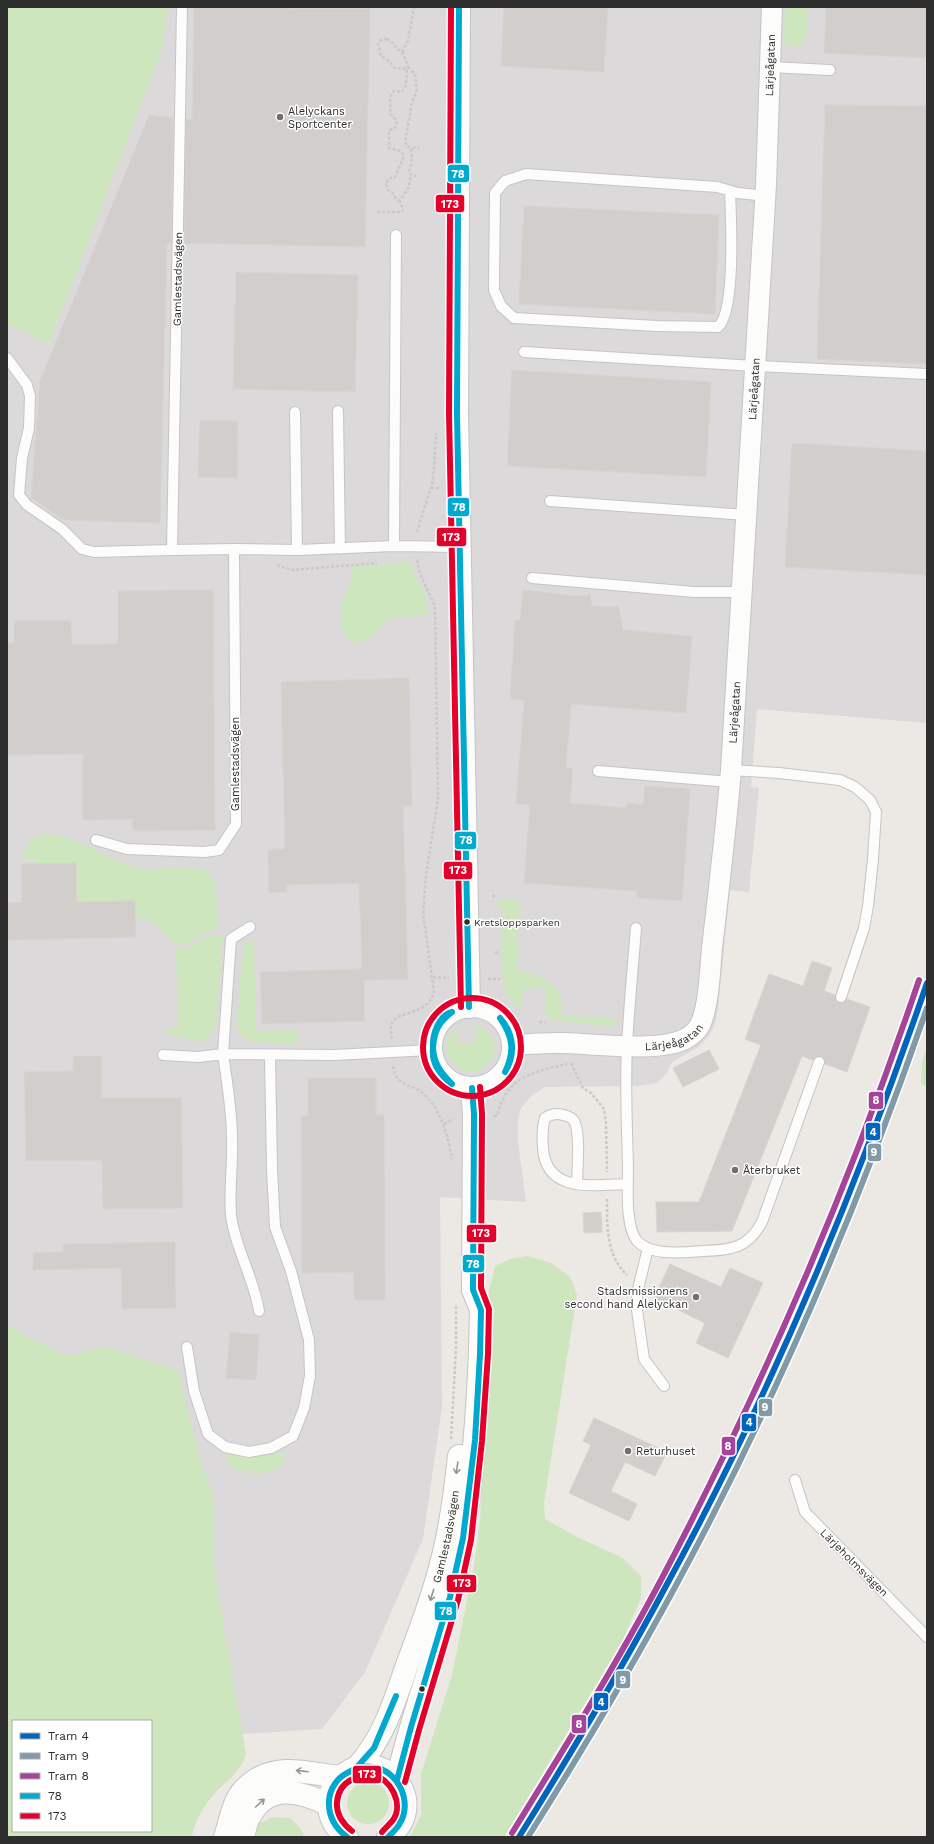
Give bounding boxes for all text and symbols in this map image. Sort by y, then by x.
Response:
street label: Lärjeågatan [762,34,778,97]
place label: Alelyckans Sportcenter [288,105,352,131]
marker: Alelyckans Sportcenter [275,112,285,122]
line badge: 78 [447,164,470,183]
text: 78 [451,168,465,181]
line badge: 173 [435,194,465,213]
text: 173 [441,198,459,211]
street label: Gamlestadsvägen [171,232,185,326]
street label: Lärjeågatan [745,357,762,420]
line badge: 78 [447,497,470,517]
text: 78 [452,501,466,514]
line badge: 173 [436,527,467,547]
text: 173 [442,531,460,544]
street label: Lärjeågatan [726,681,743,744]
street label: Gamlestadsvägen [229,717,242,811]
line badge: 78 [454,831,477,850]
text: 78 [459,834,473,847]
line badge: 173 [443,861,473,880]
text: 173 [449,864,467,877]
marker: Kretsloppsparken [462,917,472,927]
place label: Kretsloppsparken [474,917,560,928]
street label: Lärjeågatan [645,1021,706,1053]
line badge: 8 [868,1091,884,1110]
text: 8 [873,1094,880,1107]
line badge: 4 [865,1122,881,1141]
text: 4 [869,1126,877,1139]
line badge: 9 [867,1143,882,1162]
text: 9 [871,1146,878,1159]
place label: Återbruket [743,1164,801,1177]
marker: Återbruket [730,1165,740,1175]
line badge: 173 [466,1224,497,1243]
text: 173 [472,1227,490,1240]
line badge: 78 [462,1254,485,1273]
text: 78 [466,1258,480,1271]
place label: Stadsmissionens second hand Alelyckan [565,1285,688,1311]
marker: Stadsmissionens second hand Alelyckan [691,1292,701,1302]
line badge: 9 [758,1398,773,1417]
text: 9 [762,1401,769,1414]
line badge: 4 [741,1413,757,1432]
text: 4 [745,1416,753,1429]
line badge: 8 [721,1436,736,1456]
text: 8 [725,1440,732,1453]
place label: Returhuset [636,1445,696,1458]
marker: Returhuset [623,1446,633,1456]
one-way arrow [453,1461,461,1474]
street label: Gamlestadsvägen [430,1489,461,1584]
street label: Lärjeholmsvägen [817,1526,891,1600]
line badge: 173 [446,1574,477,1593]
text: 173 [453,1577,471,1590]
one-way arrow [428,1588,435,1601]
line badge: 78 [434,1601,457,1621]
text: 78 [439,1605,453,1618]
line badge: 9 [615,1670,631,1689]
text: 9 [620,1674,627,1687]
unlabelled marker [417,1684,427,1694]
line badge: 4 [593,1692,609,1711]
text: 4 [597,1696,605,1709]
line badge: 8 [571,1714,587,1734]
text: 8 [576,1718,583,1731]
legend [12,1720,152,1832]
text: Tram 4 [48,1729,89,1743]
text: Tram 9 [48,1749,89,1763]
line badge: 173 [352,1765,382,1784]
one-way arrow [296,1768,309,1775]
text: 173 [358,1768,376,1781]
text: Tram 8 [48,1769,89,1783]
text: 78 [48,1789,62,1803]
one-way arrow [255,1798,265,1808]
text: 173 [48,1809,66,1823]

